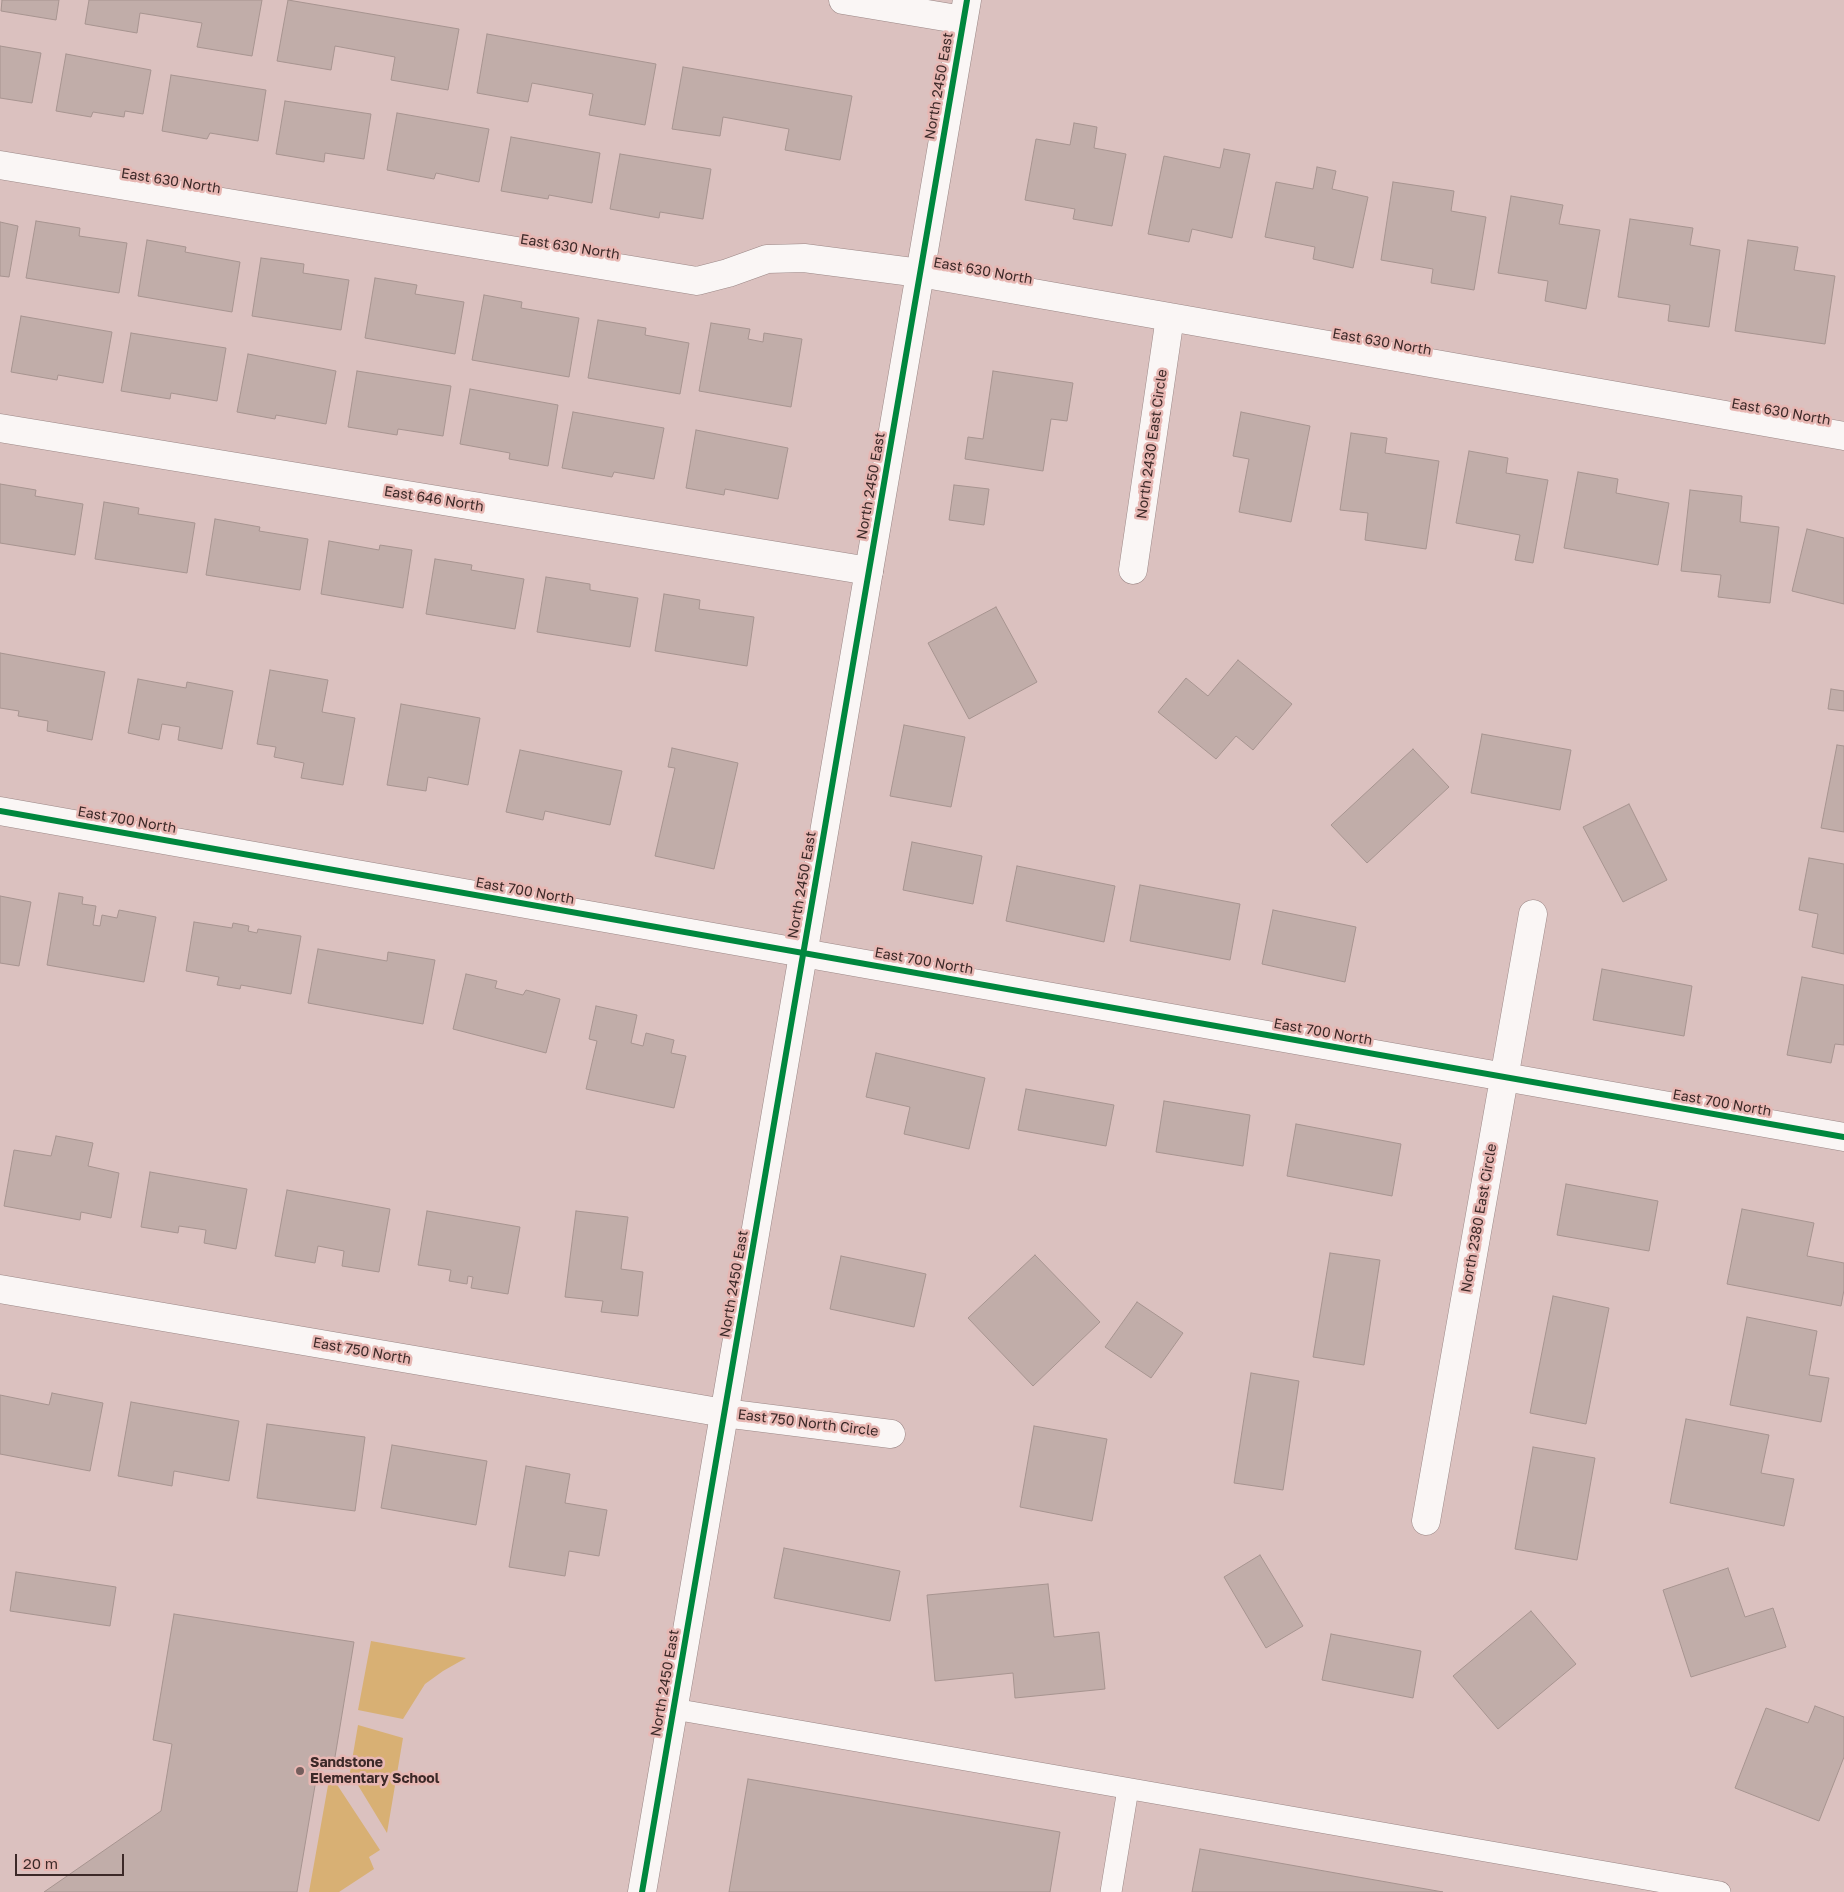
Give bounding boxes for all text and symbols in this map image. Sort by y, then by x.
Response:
street label: North 2450 East [921,31,957,141]
street label: East 630 North [120,165,222,197]
street label: East 630 North [519,231,621,263]
street label: East 630 North [932,254,1034,288]
street label: East 630 North [1331,325,1433,359]
street label: North 2430 East Circle [1133,368,1171,520]
street label: East 630 North [1730,395,1832,429]
street label: North 2450 East [853,431,889,541]
street label: East 646 North [383,483,485,515]
street label: East 700 North [76,803,178,837]
street label: North 2450 East [784,830,820,940]
street label: East 700 North [474,874,576,908]
street label: East 700 North [873,944,975,978]
street label: East 700 North [1272,1015,1374,1049]
street label: East 700 North [1671,1086,1773,1120]
street label: North 2380 East Circle [1458,1142,1500,1294]
street label: North 2450 East [716,1229,752,1339]
street label: East 750 North [312,1334,412,1368]
street label: East 750 North Circle [737,1406,879,1440]
street label: North 2450 East [647,1628,683,1738]
place label: Sandstone Elementary School [310,1755,439,1788]
marker: Sandstone Elementary School [294,1765,306,1777]
scale bar [18,1844,126,1876]
text: 20 m [23,1854,58,1872]

